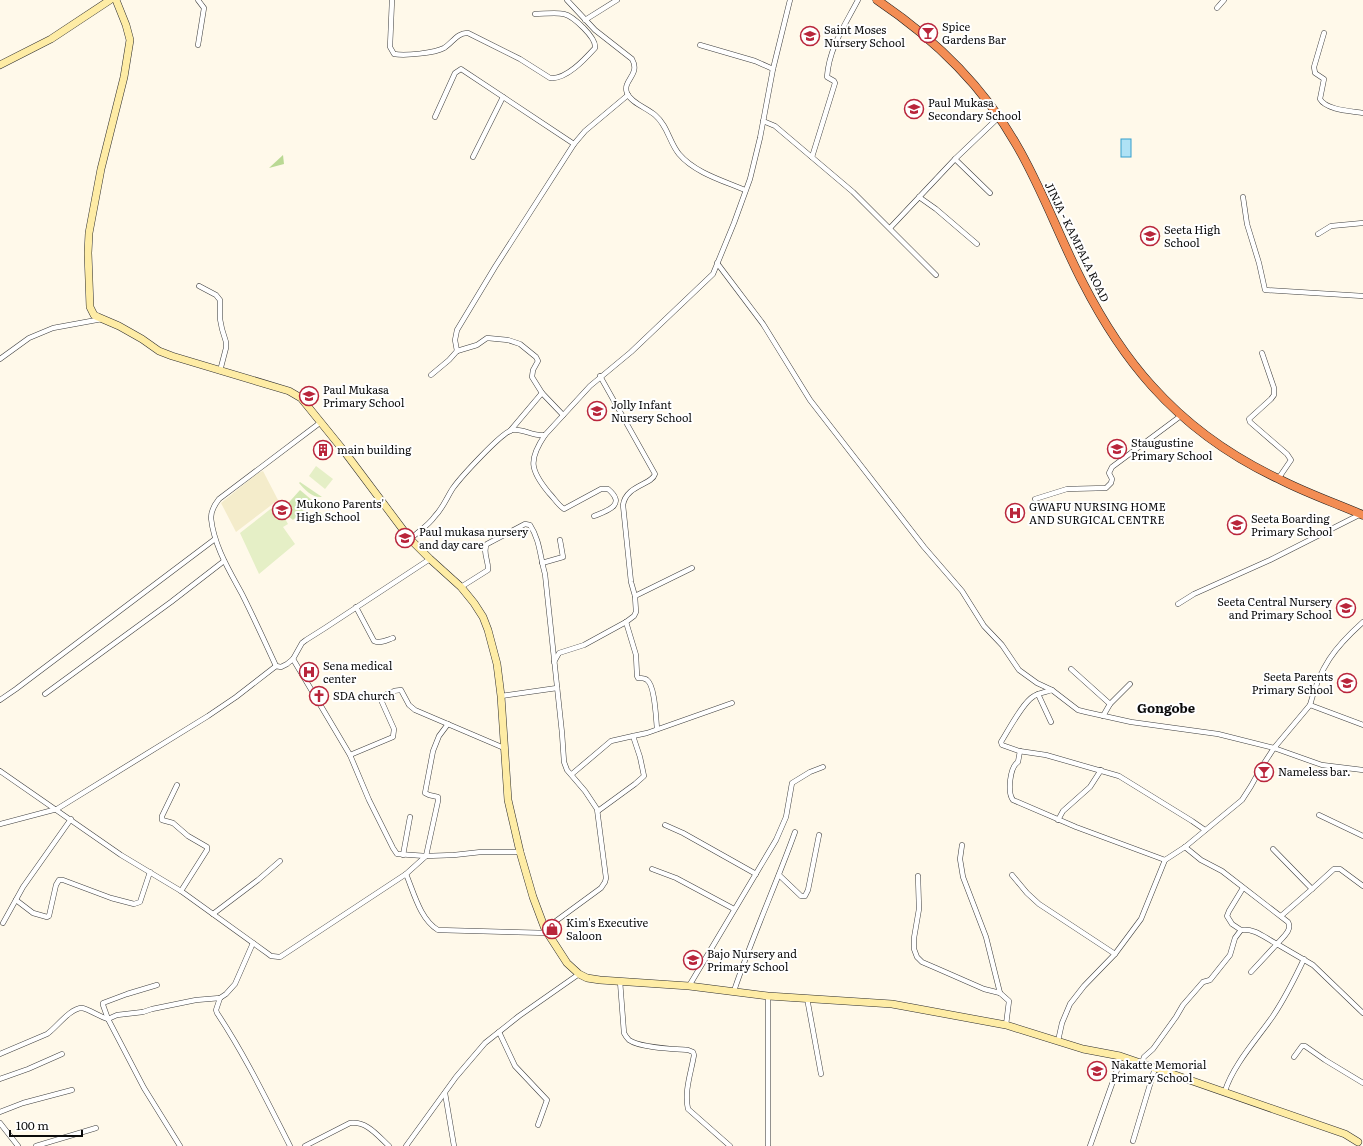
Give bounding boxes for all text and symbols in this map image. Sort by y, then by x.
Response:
place label: Spice Gardens Bar [942,18,1007,47]
place label: Saint Moses Nursery School [824,21,905,50]
bar icon: Spice Gardens Bar [917,22,939,44]
school or university icon: Saint Moses Nursery School [799,25,821,47]
place label: Paul Mukasa Secondary School [928,94,1021,123]
school or university icon: Paul Mukasa Secondary School [903,98,925,120]
street label: JINJA - KAMPALA ROAD [1042,179,1114,304]
place label: Seeta High School [1164,221,1221,250]
school or university icon: Seeta High School [1139,225,1161,247]
place label: Paul Mukasa Primary School [323,381,405,410]
school or university icon: Paul Mukasa Primary School [298,385,320,407]
place label: Jolly Infant Nursery School [611,396,692,425]
school or university icon: Jolly Infant Nursery School [586,400,608,422]
place label: Staugustine Primary School [1131,434,1213,463]
school or university icon: Staugustine Primary School [1106,438,1128,460]
building icon: main building [312,439,334,461]
place label: main building [337,441,412,457]
place label: Mukono Parents' High School [296,495,384,524]
place label: GWAFU NURSING HOME AND SURGICAL CENTRE [1029,498,1166,527]
school or university icon: Mukono Parents' High School [271,499,293,521]
hospital icon: GWAFU NURSING HOME AND SURGICAL CENTRE [1004,502,1026,524]
place label: Seeta Boarding Primary School [1251,510,1333,539]
school or university icon: Seeta Boarding Primary School [1226,514,1248,536]
place label: Paul mukasa nursery and day care [419,523,529,552]
school or university icon: Paul mukasa nursery and day care [394,527,416,549]
place label: Seeta Central Nursery and Primary School [1217,593,1333,622]
school or university icon: Seeta Central Nursery and Primary School [1335,597,1357,619]
place label: Sena medical center [323,657,393,686]
hospital icon: Sena medical center [298,661,320,683]
place label: Seeta Parents Primary School [1252,668,1333,697]
school or university icon: Seeta Parents Primary School [1336,672,1358,694]
church icon: SDA church [308,685,330,707]
place label: SDA church [333,687,395,703]
district label: Gongobe [1137,698,1195,717]
bar icon: Nameless bar. [1253,761,1275,783]
place label: Nameless bar. [1278,763,1351,779]
place label: Kim's Executive Saloon [566,914,649,943]
shop icon: Kim's Executive Saloon [541,918,563,940]
place label: Bajo Nursery and Primary School [707,945,797,974]
school or university icon: Bajo Nursery and Primary School [682,949,704,971]
place label: Nakatte Memorial Primary School [1111,1056,1207,1085]
school or university icon: Nakatte Memorial Primary School [1086,1060,1108,1082]
scale bar [10,1112,82,1138]
text: 100 m [16,1116,49,1134]

